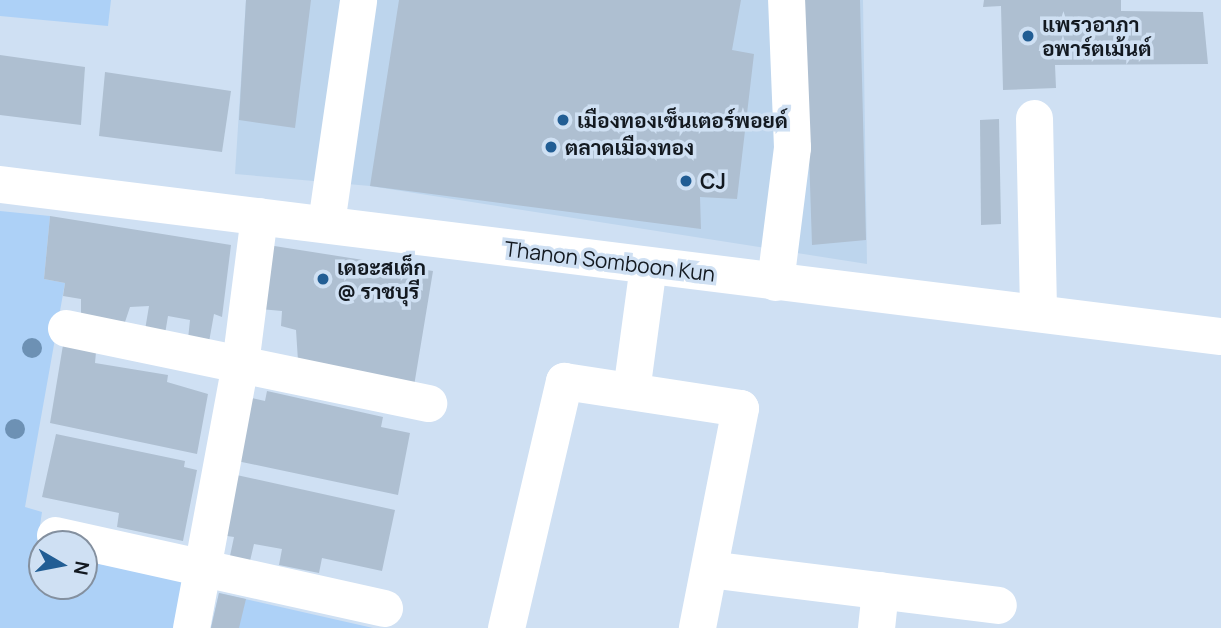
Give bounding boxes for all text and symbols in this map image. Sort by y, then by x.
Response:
place label: แพรวอาภา อพาร์ตเม้นต์ [1042,11,1151,61]
marker: แพรวอาภา อพาร์ตเม้นต์ [1020,28,1036,44]
place label: เมืองทองเซ็นเตอร์พอยด์ [577,107,788,133]
marker: เมืองทองเซ็นเตอร์พอยด์ [555,112,571,128]
place label: ตลาดเมืองทอง [565,134,694,160]
marker: ตลาดเมืองทอง [543,139,559,155]
place label: CJ [700,168,726,194]
marker: CJ [678,173,694,189]
street label: Thanon Somboon Kun [503,236,717,286]
place label: เดอะสเต็ก @ ราชบุรี [337,254,426,304]
marker: เดอะสเต็ก @ ราชบุรี [315,271,331,287]
north arrow [28,530,98,600]
text: N [68,559,96,577]

